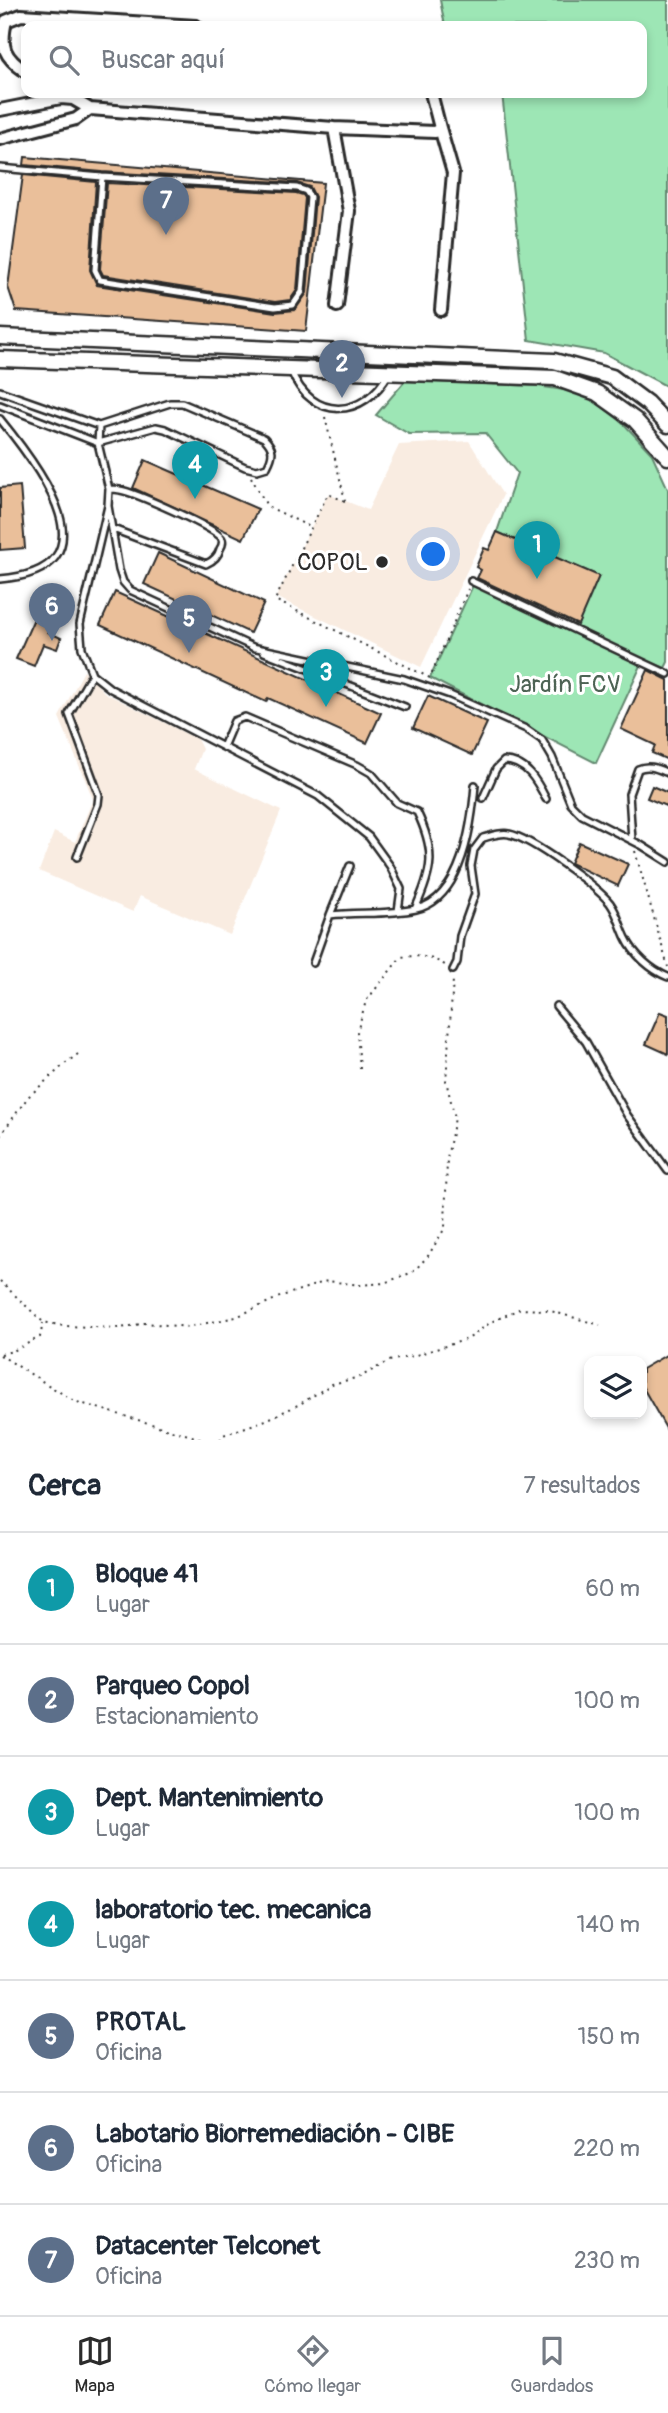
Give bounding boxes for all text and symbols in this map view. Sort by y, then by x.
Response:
search box [21,21,647,98]
icon: search [45,41,83,79]
text: Buscar aquí [101,44,225,76]
pin: 7 [143,177,189,235]
pin: 2 [319,340,365,398]
pin: 4 [172,441,218,499]
pin: 1 [514,521,560,579]
your location [416,537,450,571]
place label: COPOL [297,548,368,577]
marker: COPOL [374,554,390,570]
pin: 6 [29,583,75,641]
pin: 5 [166,595,212,653]
pin: 3 [303,649,349,707]
park label: Jardín FCV [509,670,621,699]
map controls [584,1356,647,1419]
button: layers [584,1356,647,1419]
text: Cerca [28,1467,101,1504]
text: 7 resultados [523,1471,640,1500]
text: Bloque 41 [95,1558,199,1590]
text: 1 [47,1574,56,1603]
text: 60 m [585,1574,640,1603]
text: Lugar [95,1590,150,1619]
text: Parqueo Copol [95,1670,250,1702]
text: 2 [45,1686,57,1715]
text: 100 m [574,1686,640,1715]
text: Estacionamiento [95,1702,259,1731]
text: Dept. Mantenimiento [95,1782,323,1814]
text: 3 [45,1798,57,1827]
text: 100 m [574,1798,640,1827]
text: Lugar [95,1814,150,1843]
text: laboratorio tec. mecanica [95,1894,371,1926]
text: 4 [44,1910,58,1939]
text: 140 m [577,1910,640,1939]
text: Lugar [95,1926,150,1955]
text: PROTAL [95,2006,186,2038]
text: 5 [45,2022,57,2051]
text: 150 m [577,2022,640,2051]
text: Oficina [95,2038,162,2067]
text: Labotario Biorremediación - CIBE [95,2118,455,2150]
text: 6 [44,2134,58,2163]
text: 220 m [573,2134,640,2163]
text: Oficina [95,2150,162,2179]
text: Datacenter Telconet [95,2230,320,2262]
text: 7 [45,2246,57,2275]
text: 230 m [574,2246,640,2275]
text: Oficina [95,2262,162,2291]
tab: Mapa [75,2332,115,2398]
tab: Cómo llegar [264,2332,361,2398]
tab: Guardados [510,2332,593,2398]

